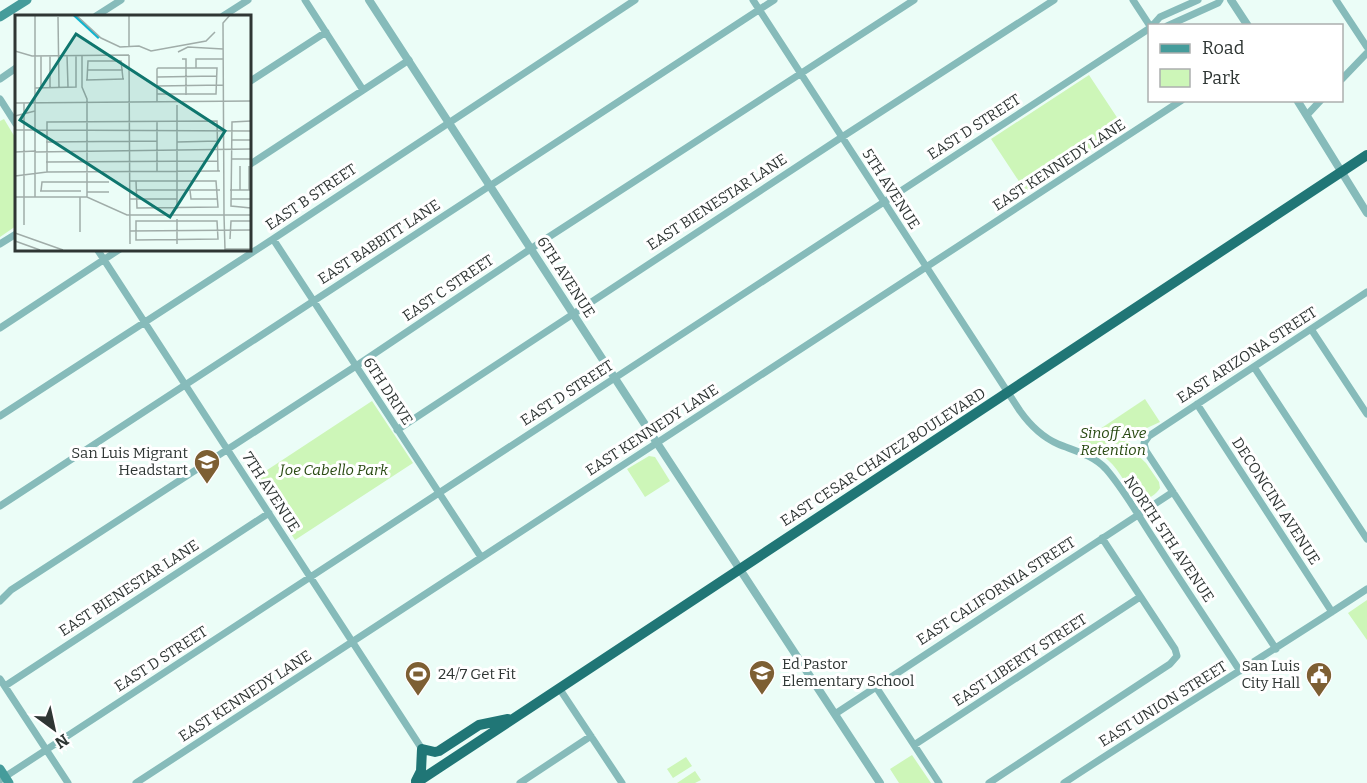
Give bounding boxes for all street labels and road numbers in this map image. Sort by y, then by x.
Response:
street label: EAST D STREET [924,90,1024,164]
street label: EAST KENNEDY LANE [989,115,1129,215]
street label: 5TH AVENUE [858,145,924,233]
street label: EAST BIENESTAR LANE [644,150,790,254]
street label: EAST B STREET [262,160,360,234]
street label: EAST BABBITT LANE [315,196,443,288]
street label: 6TH AVENUE [533,233,599,321]
street label: EAST C STREET [399,251,497,325]
street label: EAST ARIZONA STREET [1174,303,1321,407]
street label: 6TH DRIVE [359,354,417,428]
street label: EAST D STREET [517,356,617,430]
street label: EAST KENNEDY LANE [582,380,722,480]
street label: EAST CESAR CHAVEZ BOULEVARD [777,384,989,530]
street label: DECONCINI AVENUE [1228,434,1324,568]
street label: 7TH AVENUE [238,449,304,535]
street label: NORTH 5TH AVENUE [1120,473,1218,605]
street label: EAST CALIFORNIA STREET [913,533,1079,649]
street label: EAST BIENESTAR LANE [56,536,202,640]
street label: EAST LIBERTY STREET [950,610,1090,710]
street label: EAST D STREET [111,622,211,696]
street label: EAST KENNEDY LANE [175,646,315,746]
street label: EAST UNION STREET [1096,657,1231,751]

